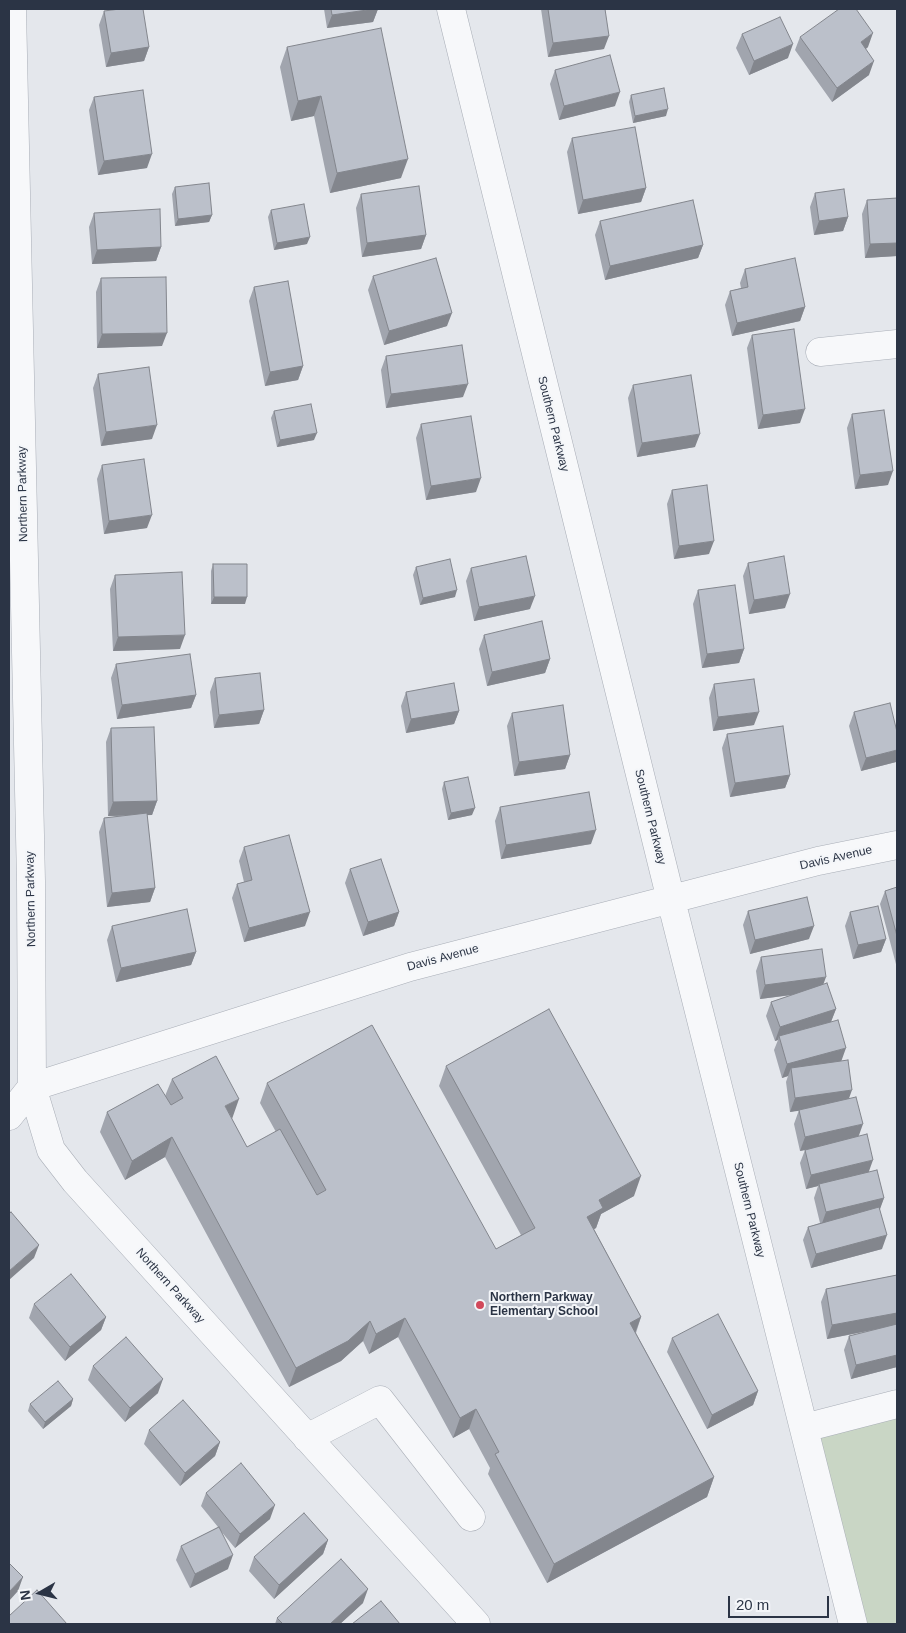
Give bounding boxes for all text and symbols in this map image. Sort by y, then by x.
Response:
street label: Southern Parkway [534,375,572,473]
street label: Northern Parkway [15,446,31,542]
street label: Southern Parkway [631,768,669,866]
street label: Davis Avenue [798,843,874,873]
street label: Northern Parkway [23,851,39,947]
street label: Davis Avenue [405,941,481,975]
street label: Southern Parkway [730,1161,768,1259]
street label: Northern Parkway [133,1245,207,1327]
place label: Northern Parkway Elementary School [490,1291,598,1319]
marker: Northern Parkway Elementary School [474,1299,486,1311]
north arrow [15,1568,65,1618]
scale bar [731,1586,832,1618]
text: N [17,1589,34,1601]
text: 20 m [736,1596,769,1613]

